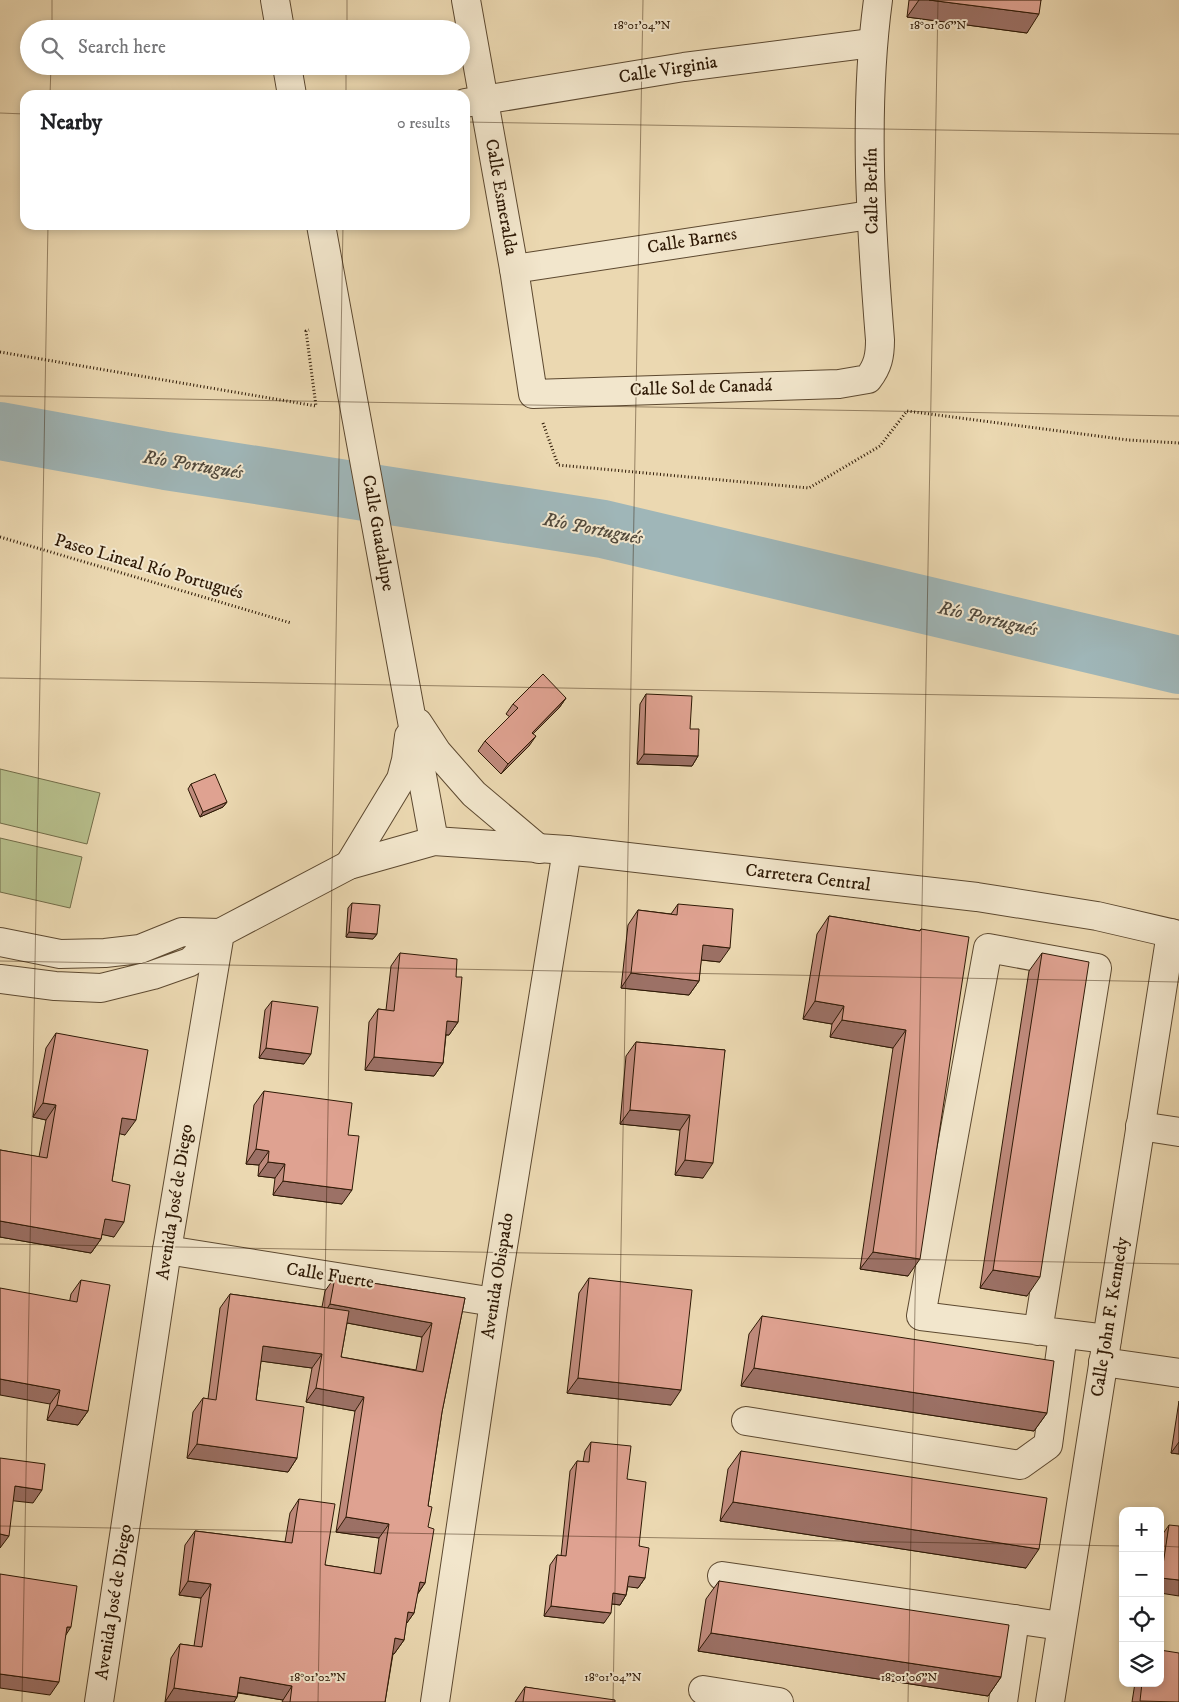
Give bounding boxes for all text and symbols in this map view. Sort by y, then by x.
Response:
text: 18°01'04"N [613,18,671,33]
text: 18°01'06"N [910,18,966,33]
search box [20,20,470,75]
icon: search [38,34,66,62]
text: Search here [78,36,166,59]
street label: Calle Virginia [617,51,719,89]
text: Nearby [40,110,102,136]
text: 0 results [397,113,450,133]
street label: Calle Esmeralda [480,137,522,257]
street label: Calle Berlín [860,147,884,234]
street label: Calle Barnes [646,223,738,259]
street label: Calle Sol de Canadá [629,375,773,401]
water label: Río Portugués [140,446,246,484]
street label: Calle Guadalupe [357,473,399,593]
water label: Río Portugués [540,508,646,550]
street label: Paseo Lineal Río Portugués [52,529,246,605]
water label: Río Portugués [935,596,1041,642]
street label: Carretera Central [744,859,873,897]
street label: Avenida José de Diego [152,1122,198,1281]
street label: Avenida Obispado [477,1211,519,1341]
street label: Calle John F. Kennedy [1086,1235,1134,1399]
street label: Calle Fuerte [285,1258,375,1294]
map controls [1119,1507,1164,1687]
button: + [1119,1507,1164,1552]
street label: Avenida José de Diego [91,1522,137,1681]
button: − [1119,1552,1164,1597]
button: locate [1119,1597,1164,1642]
button: layers [1119,1642,1164,1687]
text: 18°01'02"N [290,1670,346,1685]
text: 18°01'04"N [584,1670,642,1685]
text: 18°01'06"N [881,1670,937,1685]

